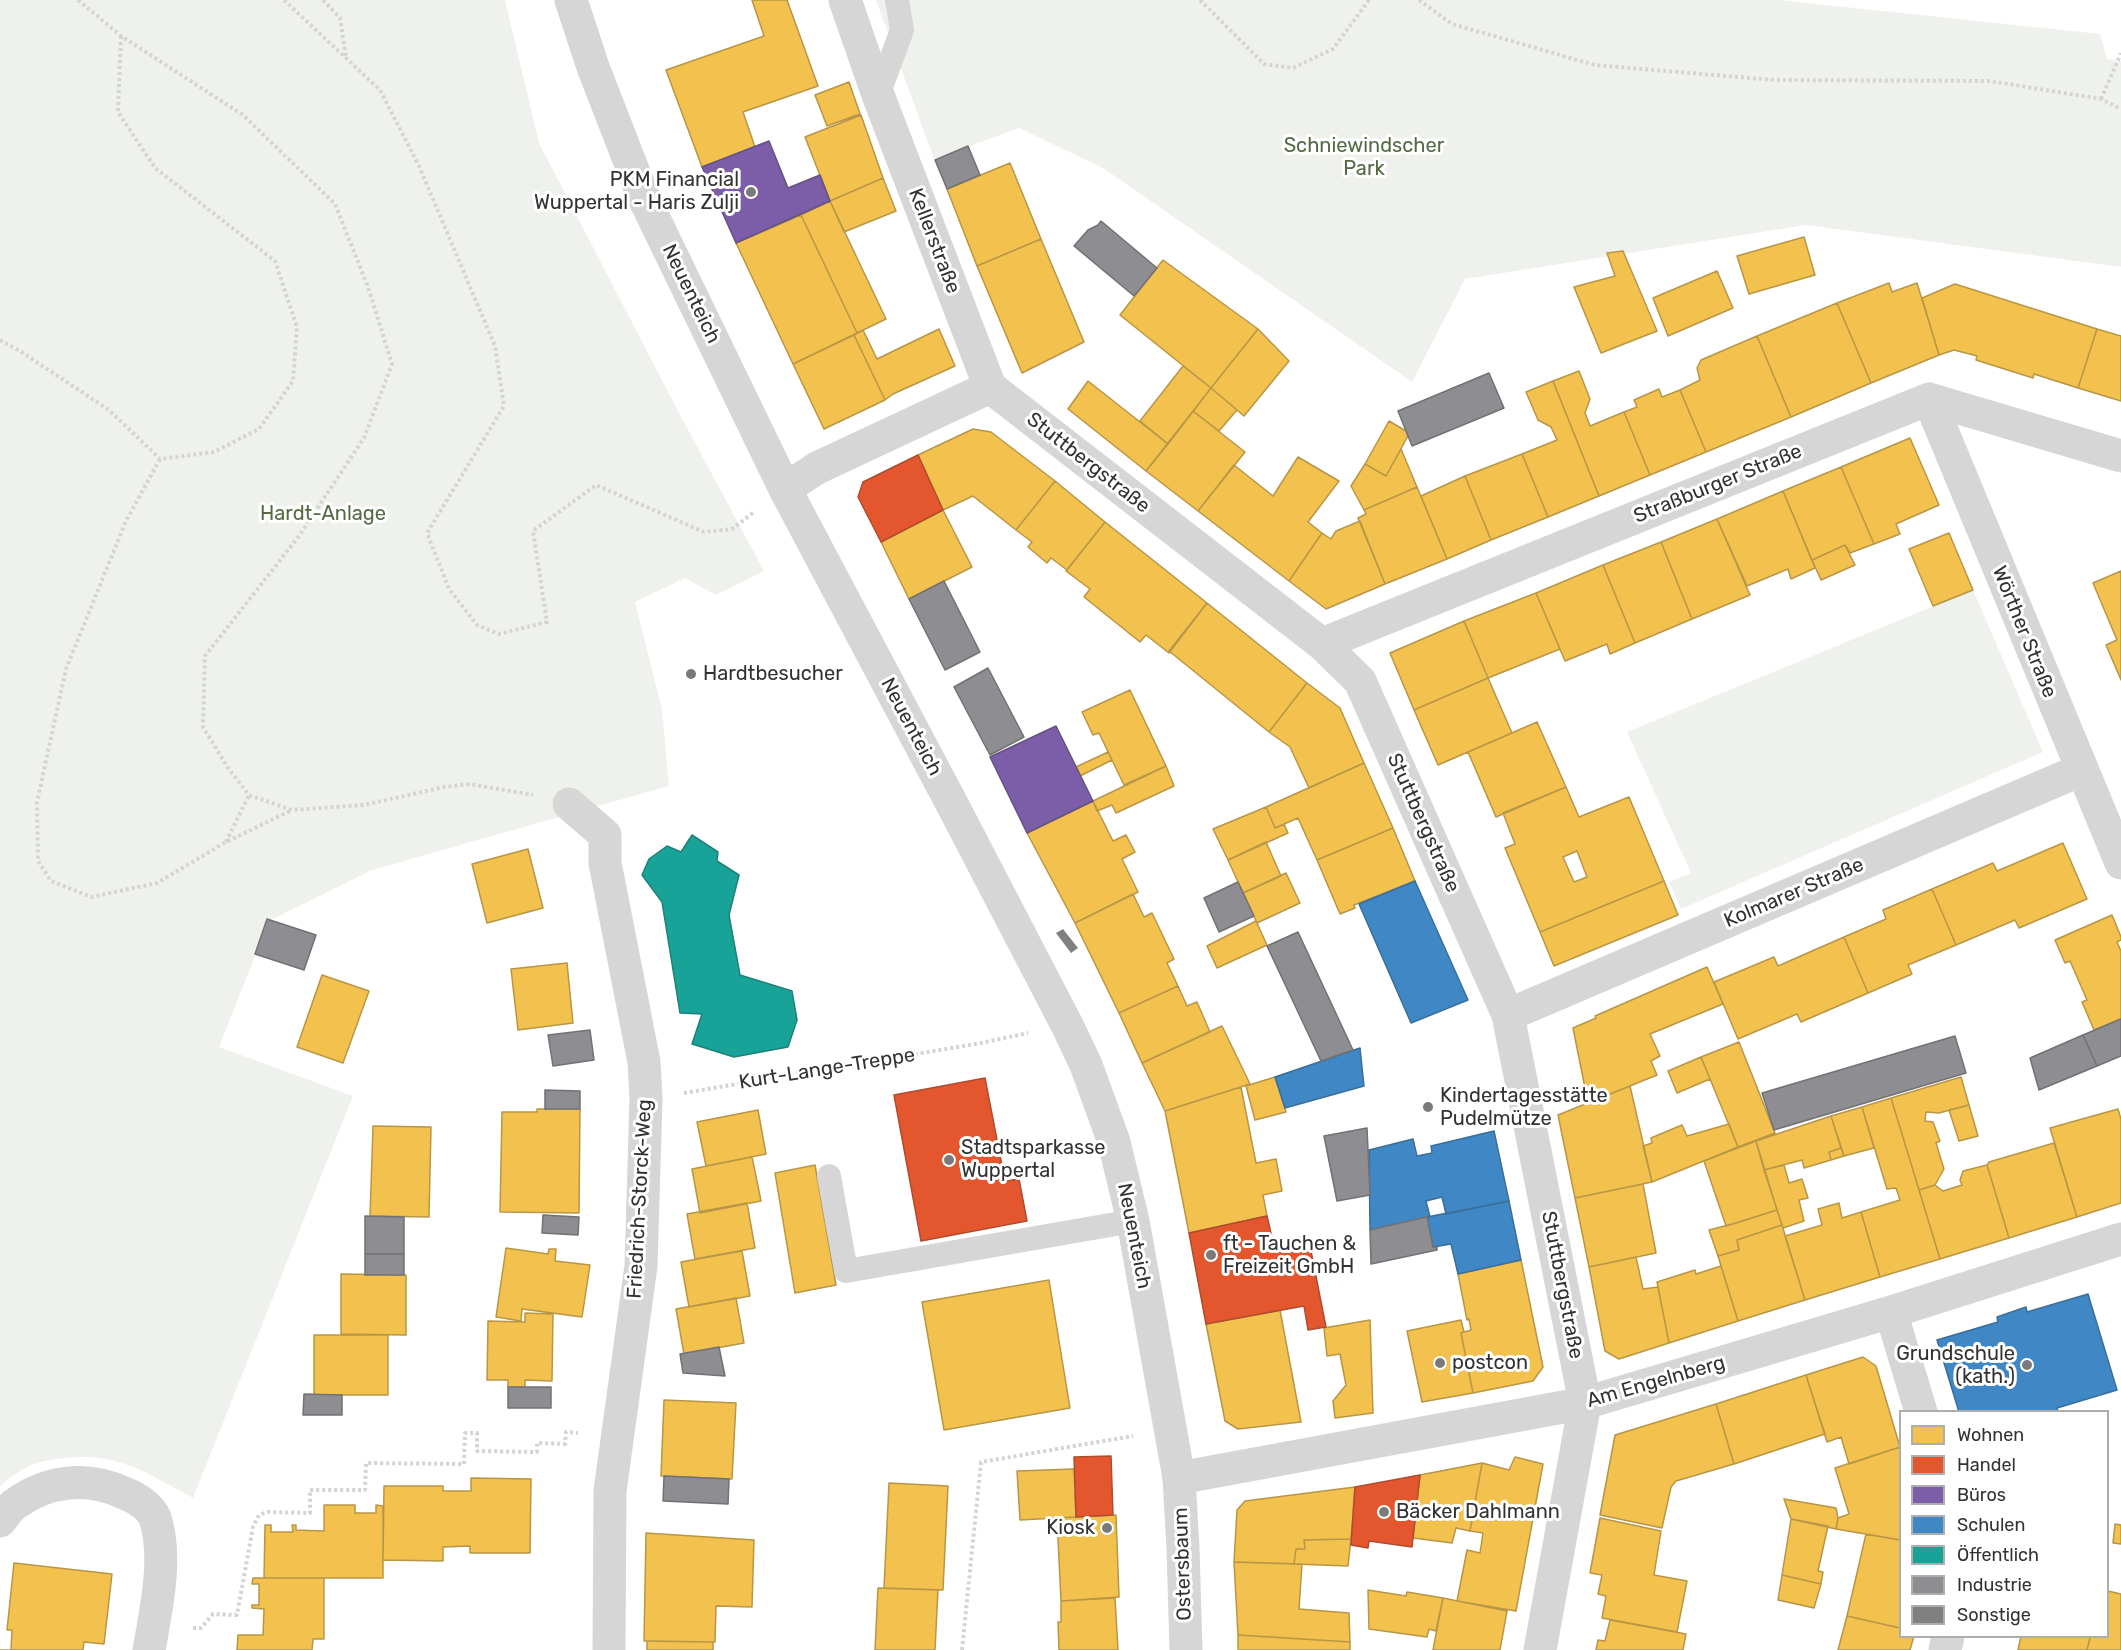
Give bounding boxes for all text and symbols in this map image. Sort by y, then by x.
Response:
park label: Schniewindscher Park [1284,134,1444,181]
place label: PKM Financial Wuppertal - Haris Zulji [534,168,739,215]
marker: PKM Financial Wuppertal - Haris Zulji [744,185,758,199]
street label: Kellerstraße [903,185,965,297]
street label: Neuenteich [657,240,725,348]
street label: Stuttbergstraße [1022,407,1154,519]
street label: Straßburger Straße [1630,439,1806,529]
park label: Hardt-Anlage [260,502,386,526]
street label: Wörther Straße [1987,563,2061,701]
place label: Hardtbesucher [703,662,843,686]
marker: Hardtbesucher [684,667,698,681]
street label: Neuenteich [875,674,947,780]
street label: Stuttbergstraße [1382,750,1464,896]
street label: Kolmarer Straße [1721,853,1867,933]
street label: Kurt-Lange-Treppe [737,1043,917,1095]
place label: Kindertagesstätte Pudelmütze [1440,1084,1608,1131]
street label: Friedrich-Storck-Weg [623,1099,657,1299]
marker: Kindertagesstätte Pudelmütze [1421,1100,1435,1114]
place label: Stadtsparkasse Wuppertal [961,1136,1106,1183]
marker: Stadtsparkasse Wuppertal [942,1153,956,1167]
street label: Neuenteich [1112,1181,1156,1291]
street label: Stuttbergstraße [1536,1209,1588,1361]
place label: ft - Tauchen & Freizeit GmbH [1223,1232,1356,1279]
marker: ft - Tauchen & Freizeit GmbH [1204,1248,1218,1262]
place label: Grundschule (kath.) [1896,1342,2015,1389]
place label: postcon [1452,1351,1528,1375]
street label: Am Engelnberg [1584,1351,1728,1413]
marker: postcon [1433,1356,1447,1370]
marker: Grundschule (kath.) [2020,1358,2034,1372]
legend [1899,1410,2109,1638]
text: Wohnen [1957,1424,2024,1446]
text: Handel [1957,1454,2016,1476]
text: Büros [1957,1484,2006,1506]
place label: Bäcker Dahlmann [1396,1500,1560,1524]
marker: Bäcker Dahlmann [1377,1505,1391,1519]
street label: Ostersbaum [1169,1507,1197,1621]
text: Schulen [1957,1514,2025,1536]
place label: Kiosk [1046,1516,1095,1540]
marker: Kiosk [1100,1521,1114,1535]
text: Öffentlich [1957,1544,2039,1566]
text: Industrie [1957,1574,2032,1596]
text: Sonstige [1957,1604,2031,1626]

